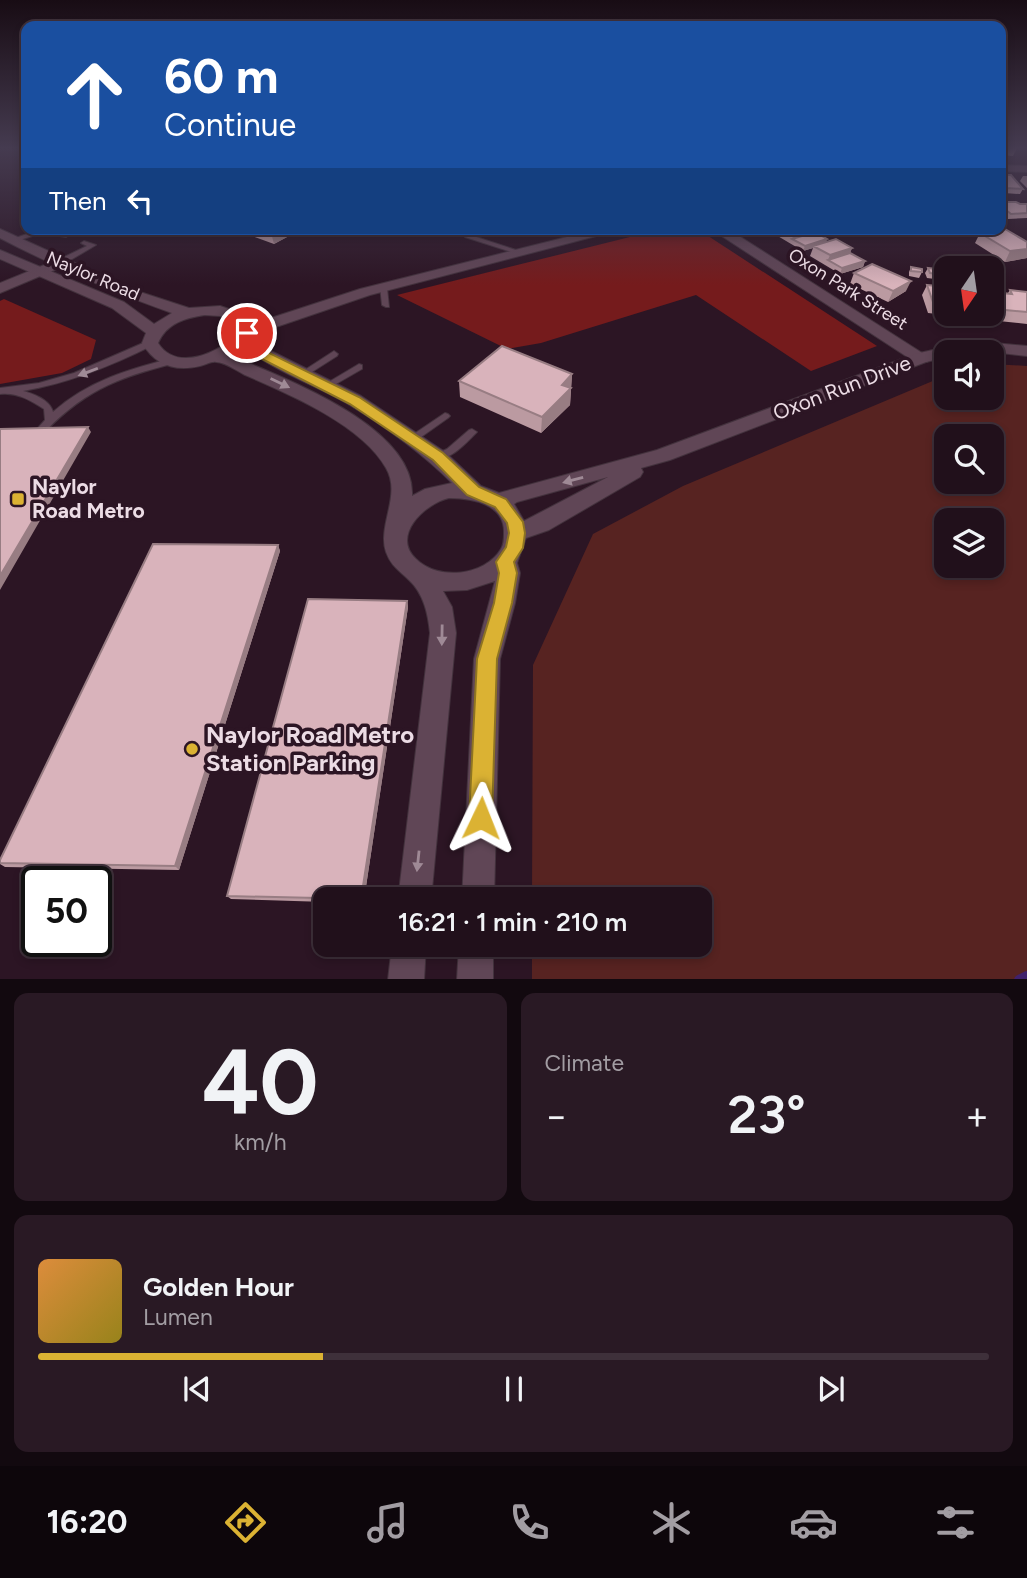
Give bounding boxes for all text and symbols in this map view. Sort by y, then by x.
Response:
text: 60 m [164,46,279,105]
icon: ahead [49,49,140,140]
text: Continue [164,106,296,144]
icon: left [121,182,159,220]
text: Then [49,185,107,217]
street label: Oxon Park Street [784,244,912,335]
street label: Naylor Road [43,247,143,305]
north arrow [934,256,1004,326]
map controls [934,256,1004,578]
pin [217,303,277,363]
icon: arrive [228,314,266,352]
button: sound [934,340,1004,410]
street label: Oxon Run Drive [769,350,914,425]
one-way arrow [78,367,99,378]
one-way arrow [270,378,290,389]
button: search [934,424,1004,494]
place label: Naylor Road Metro [32,474,145,523]
one-way arrow [562,475,584,486]
marker: Naylor Road Metro [10,491,26,507]
button: layers [934,508,1004,578]
one-way arrow [436,625,447,647]
place label: Naylor Road Metro Station Parking [206,720,414,777]
marker: Naylor Road Metro Station Parking [184,741,200,757]
position arrow [444,781,518,855]
one-way arrow [412,851,423,873]
speed limit sign: 50 [21,866,112,957]
text: 16:21 · 1 min · 210 m [398,906,627,938]
text: 40 [202,1028,319,1137]
text: Climate [545,1049,624,1077]
text: 23° [728,1084,806,1146]
text: − [545,1093,568,1139]
text: + [965,1093,989,1139]
text: km/h [234,1128,287,1156]
text: Golden Hour [143,1271,294,1303]
text: Lumen [143,1303,213,1331]
icon: previous [178,1370,216,1408]
icon: pause [495,1370,533,1408]
icon: next [812,1370,850,1408]
icon: directions [221,1498,270,1547]
icon: music [363,1498,412,1547]
icon: phone [505,1498,554,1547]
icon: climate [647,1498,696,1547]
icon: car [789,1498,838,1547]
icon: filters [931,1498,980,1547]
text: 16:20 [47,1503,128,1541]

